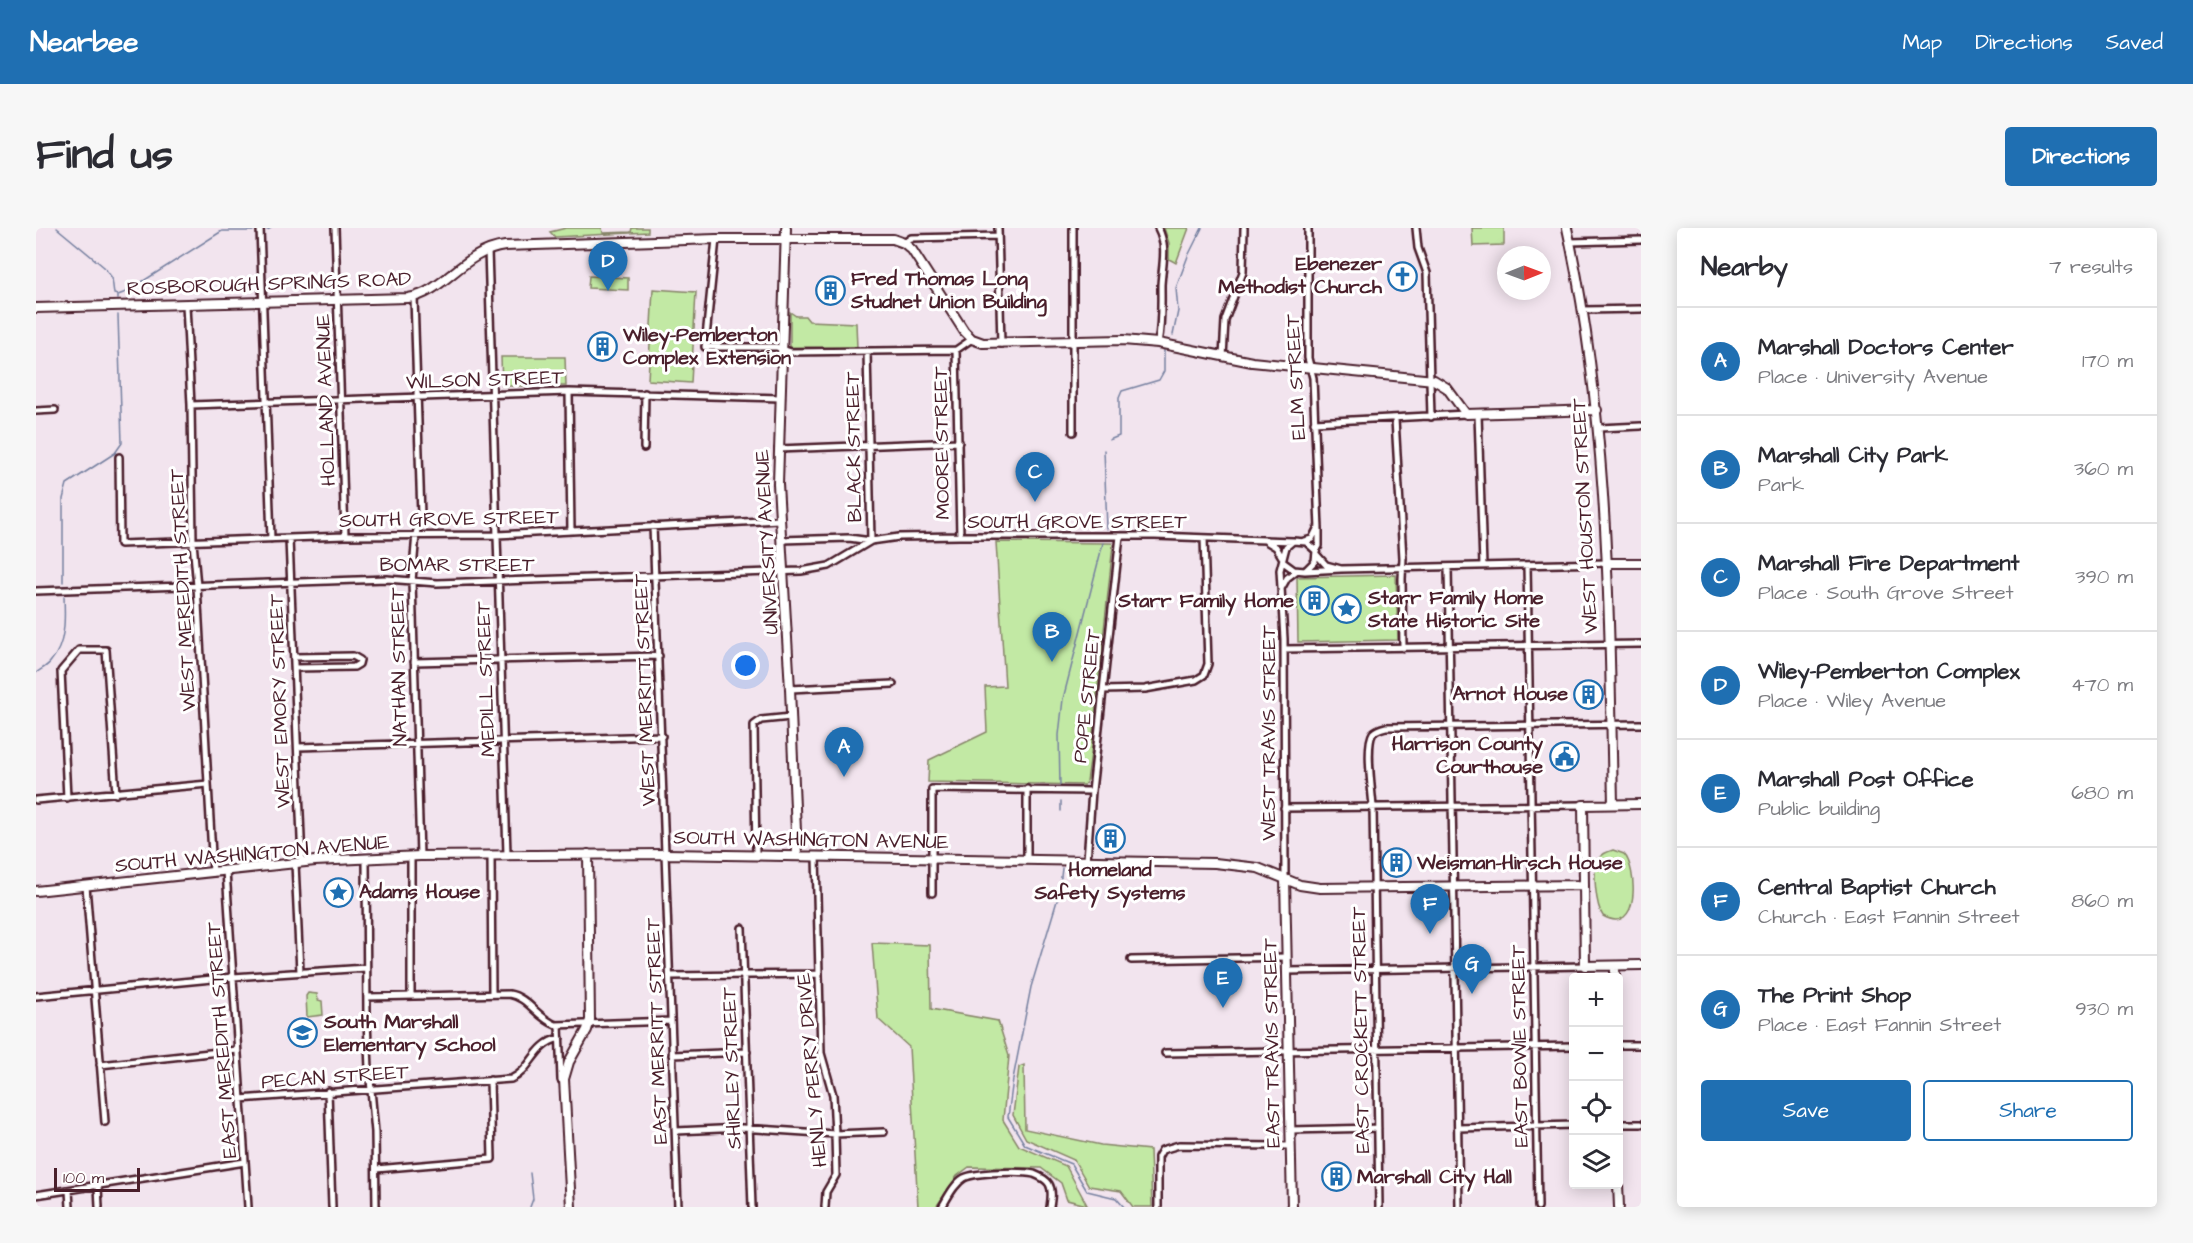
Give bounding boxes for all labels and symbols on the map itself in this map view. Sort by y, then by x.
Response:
pin: D [588,242,628,291]
north arrow [1497,246,1551,300]
place label: Ebenezer Methodist Church [1218,250,1383,301]
church icon: Ebenezer Methodist Church [1387,260,1419,292]
street label: ROSBOROUGH SPRINGS ROAD [126,265,412,303]
place label: Fred Thomas Long Studnet Union Building [850,265,1048,317]
building icon: Fred Thomas Long Studnet Union Building [814,274,846,306]
street label: HOLLAND AVENUE [309,313,343,487]
street label: ELM STREET [1279,313,1313,441]
place label: Wiley-Pemberton Complex Extension [622,321,791,372]
building icon: Wiley-Pemberton Complex Extension [586,331,618,363]
street label: WILSON STREET [405,363,565,397]
street label: MOORE STREET [927,366,957,520]
street label: BLACK STREET [839,371,869,523]
street label: WEST HOUSTON STREET [1565,397,1605,634]
street label: UNIVERSITY AVENUE [748,449,786,635]
pin: C [1016,452,1054,502]
street label: WEST MEREDITH STREET [163,468,203,712]
street label: SOUTH GROVE STREET [339,503,560,535]
street label: SOUTH GROVE STREET [967,508,1187,536]
street label: BOMAR STREET [380,551,535,579]
street label: WEST MERRITT STREET [627,573,663,807]
place label: Starr Family Home State Historic Site [1367,584,1544,635]
building icon: Starr Family Home [1299,585,1331,617]
street label: NATHAN STREET [384,587,414,747]
place label: Starr Family Home [1117,587,1294,616]
street label: WEST EMORY STREET [262,593,298,809]
place icon: Starr Family Home State Historic Site [1331,593,1363,625]
street label: MEDILL STREET [469,600,503,757]
pin: B [1032,612,1072,662]
street label: WEST TRAVIS STREET [1255,625,1283,841]
street label: POPE STREET [1066,627,1108,764]
your location [731,651,760,680]
building icon: Arnot House [1573,678,1605,710]
place label: Arnot House [1452,680,1568,708]
pin: A [824,728,864,777]
place label: Harrison County Courthouse [1392,730,1543,781]
public building icon: Harrison County Courthouse [1548,740,1580,772]
building icon: Homeland Safety Systems [1094,823,1126,855]
street label: SOUTH WASHINGTON AVENUE [673,824,949,856]
street label: SOUTH WASHINGTON AVENUE [114,828,390,880]
building icon: Weisman-Hirsch House [1380,847,1412,879]
place label: Weisman-Hirsch House [1416,849,1623,877]
place label: Homeland Safety Systems [1033,856,1186,908]
place icon: Adams House [322,876,354,908]
place label: Adams House [359,878,480,906]
pin: F [1410,884,1450,934]
street label: EAST CROCKETT STREET [1345,906,1377,1153]
street label: EAST MERRITT STREET [639,917,675,1145]
street label: EAST MEREDITH STREET [200,920,244,1159]
street label: EAST TRAVIS STREET [1256,937,1288,1148]
pin: G [1452,944,1492,994]
street label: EAST BOWIE STREET [1504,944,1536,1148]
pin: E [1204,958,1242,1008]
street label: HENLY PERRY DRIVE [790,971,834,1169]
street label: SHIRLEY STREET [715,986,749,1150]
place label: South Marshall Elementary School [323,1008,496,1060]
school or university icon: South Marshall Elementary School [287,1017,319,1049]
street label: PECAN STREET [260,1058,410,1096]
building icon: Marshall City Hall [1320,1161,1352,1193]
place label: Marshall City Hall [1357,1163,1512,1192]
scale bar [54,1165,140,1192]

